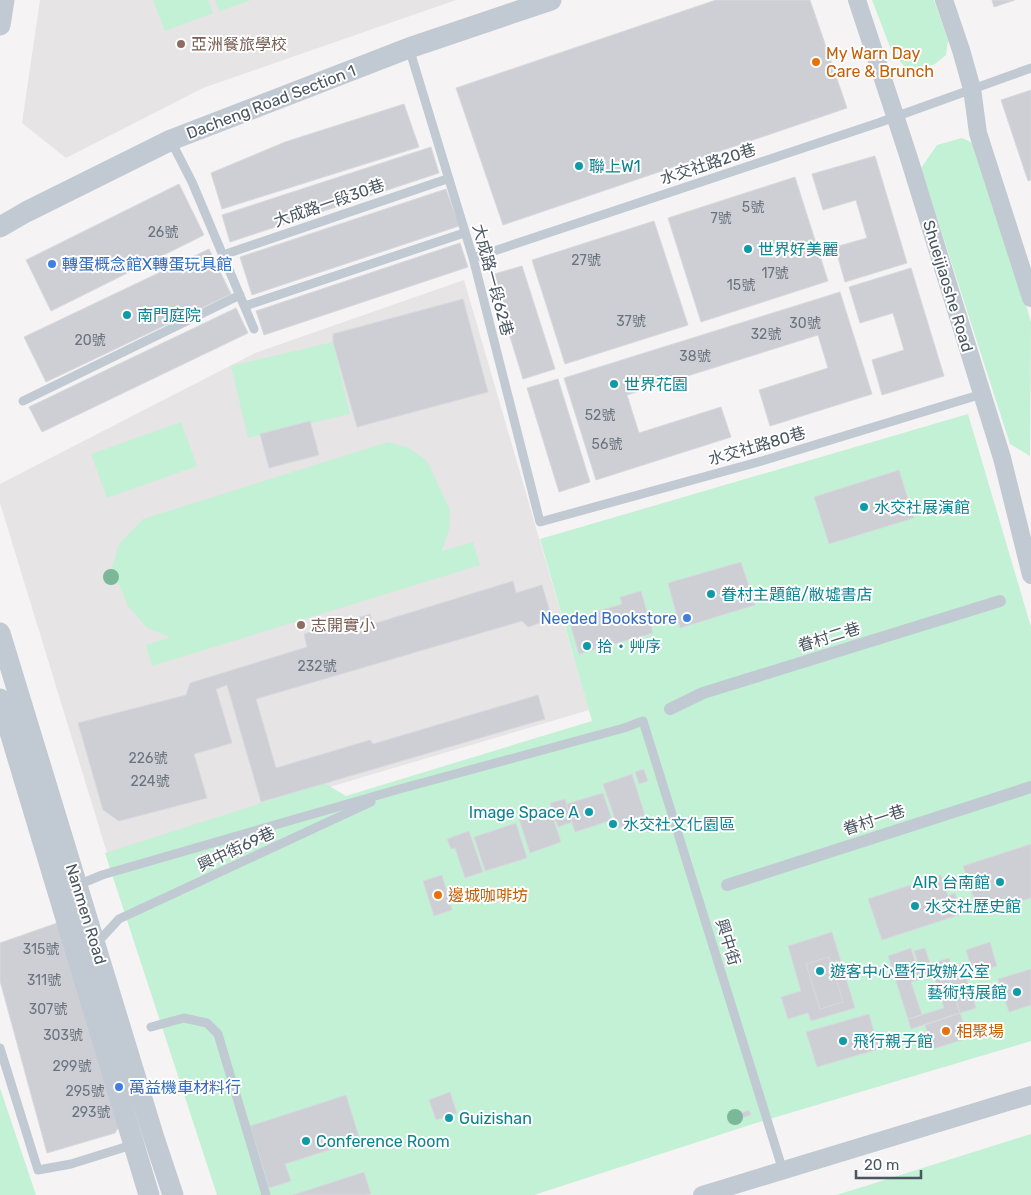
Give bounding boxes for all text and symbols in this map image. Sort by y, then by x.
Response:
place label: 亞洲餐旅學校 [191,35,287,54]
marker: 亞洲餐旅學校 [175,38,187,50]
place label: My Warn Day Care & Brunch [826,44,934,81]
marker: My Warn Day Care & Brunch [810,56,822,68]
street label: Dacheng Road Section 1 [184,61,358,143]
street label: 水交社路20巷 [658,140,758,188]
place label: 聯上W1 [589,157,641,176]
marker: 聯上W1 [573,160,585,172]
street label: 大成路一段30巷 [271,175,387,231]
house number: 5號 [742,199,764,216]
house number: 7號 [710,210,732,227]
street label: Shueijiaoshe Road [919,218,977,354]
street label: 大成路一段62巷 [469,222,517,338]
house number: 26號 [148,224,178,241]
place label: 世界好美麗 [758,240,838,259]
marker: 世界好美麗 [742,243,754,255]
house number: 27號 [571,252,601,269]
place label: 轉蛋概念館X轉蛋玩具館 [62,255,232,274]
marker: 轉蛋概念館X轉蛋玩具館 [46,258,58,270]
house number: 17號 [761,265,789,282]
house number: 15號 [727,277,755,294]
place label: 南門庭院 [137,306,201,325]
marker: 南門庭院 [121,309,133,321]
house number: 37號 [616,313,646,330]
house number: 30號 [789,315,821,332]
house number: 32號 [751,326,781,343]
house number: 20號 [74,332,106,349]
house number: 38號 [679,348,711,365]
place label: 世界花園 [624,375,688,394]
marker: 世界花園 [608,378,620,390]
house number: 52號 [585,407,615,424]
street label: 水交社路80巷 [706,423,808,469]
house number: 56號 [592,436,622,453]
place label: 水交社展演館 [874,498,970,517]
marker: 水交社展演館 [858,501,870,513]
place label: 眷村主題館/敝墟書店 [721,585,873,604]
marker: 眷村主題館/敝墟書店 [705,588,717,600]
place label: Needed Bookstore [540,609,677,628]
marker: Needed Bookstore [681,612,693,624]
place label: 志開實小 [311,616,375,635]
marker: 志開實小 [295,619,307,631]
street label: 眷村二巷 [796,619,862,655]
place label: 拾・艸序 [597,637,661,656]
marker: 拾・艸序 [581,640,593,652]
house number: 232號 [298,658,336,675]
house number: 226號 [129,750,167,767]
house number: 224號 [131,773,170,790]
street label: 眷村一巷 [841,801,907,839]
place label: Image Space A [469,803,579,822]
marker: Image Space A [583,806,595,818]
place label: 水交社文化園區 [623,815,735,834]
marker: 水交社文化園區 [607,818,619,830]
street label: 興中街69巷 [194,823,278,875]
street label: Nanmen Road [62,861,110,967]
place label: AIR 台南館 [913,873,990,892]
marker: AIR 台南館 [994,876,1006,888]
place label: 邊城咖啡坊 [448,886,528,905]
marker: 邊城咖啡坊 [432,889,444,901]
place label: 水交社歷史館 [925,897,1021,916]
marker: 水交社歷史館 [909,900,921,912]
street label: 興中街 [712,916,744,968]
house number: 315號 [23,941,59,958]
place label: 遊客中心暨行政辦公室 [830,962,990,981]
marker: 遊客中心暨行政辦公室 [814,965,826,977]
house number: 311號 [27,972,61,989]
place label: 藝術特展館 [927,983,1007,1002]
marker: 藝術特展館 [1011,986,1023,998]
house number: 307號 [29,1001,67,1018]
place label: 相聚場 [956,1022,1004,1041]
marker: 相聚場 [940,1025,952,1037]
house number: 303號 [43,1027,83,1044]
place label: 飛行親子館 [853,1032,933,1051]
marker: 飛行親子館 [837,1035,849,1047]
house number: 299號 [53,1058,91,1075]
place label: 萬益機車材料行 [129,1078,241,1097]
marker: 萬益機車材料行 [113,1081,125,1093]
house number: 295號 [66,1083,104,1100]
house number: 293號 [72,1104,110,1121]
place label: Guizishan [459,1109,532,1128]
marker: Guizishan [443,1112,455,1124]
place label: Conference Room [316,1132,450,1151]
marker: Conference Room [300,1135,312,1147]
scale bar [856,1148,921,1180]
text: 20 m [864,1156,899,1174]

